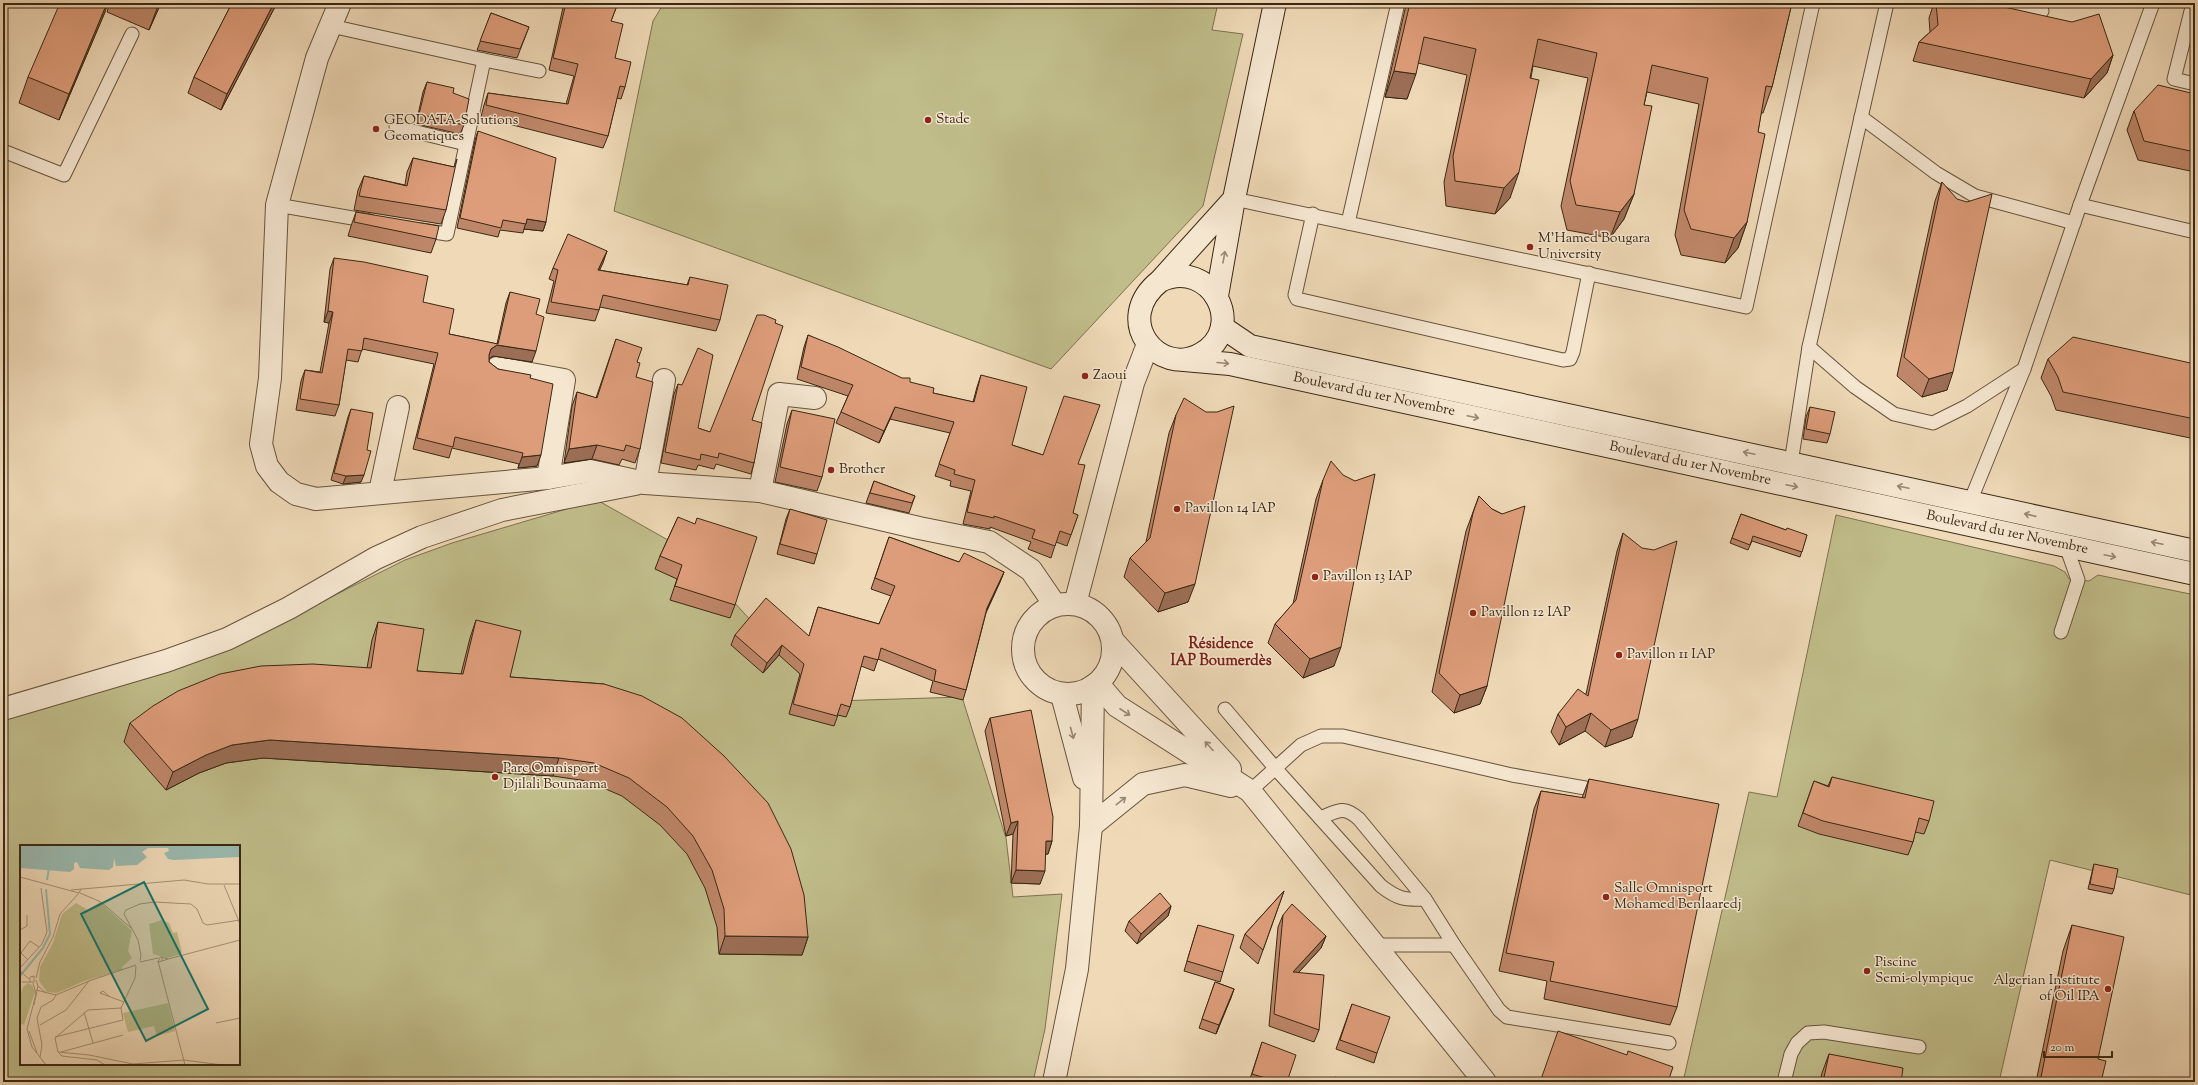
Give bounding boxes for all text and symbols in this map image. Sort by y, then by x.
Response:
place label: Stade [936,110,970,130]
place label: GEODATA-Solutions Geomatiques [384,111,518,147]
marker: Stade [923,115,933,125]
marker: GEODATA-Solutions Geomatiques [371,124,381,134]
place label: M'Hamed Bougara University [1538,229,1651,265]
marker: M'Hamed Bougara University [1525,242,1535,252]
one-way arrow [1220,251,1228,264]
one-way arrow [1216,360,1229,367]
place label: Zaoui [1093,366,1127,386]
street label: Boulevard du 1er Novembre [1291,368,1457,422]
marker: Zaoui [1080,371,1090,381]
one-way arrow [1467,413,1480,421]
street label: Boulevard du 1er Novembre [1607,437,1773,491]
one-way arrow [1742,449,1755,457]
place label: Brother [839,460,886,480]
marker: Brother [826,465,836,475]
one-way arrow [1785,483,1798,491]
one-way arrow [1897,483,1910,491]
place label: Pavillon 14 IAP [1185,499,1276,519]
marker: Pavillon 14 IAP [1172,504,1182,514]
street label: Boulevard du 1er Novembre [1924,506,2090,560]
one-way arrow [2024,510,2037,518]
one-way arrow [2151,539,2164,547]
one-way arrow [2104,552,2117,560]
place label: Pavillon 13 IAP [1323,567,1412,587]
marker: Pavillon 13 IAP [1310,572,1320,582]
place label: Pavillon 12 IAP [1481,603,1571,623]
marker: Pavillon 12 IAP [1468,608,1478,618]
district label: Résidence IAP Boumerdès [1170,634,1272,672]
place label: Pavillon 11 IAP [1627,645,1715,665]
marker: Pavillon 11 IAP [1614,650,1624,660]
one-way arrow [1119,708,1131,716]
one-way arrow [1069,726,1076,739]
one-way arrow [1204,741,1213,751]
place label: Parc Omnisport Djilali Bounaama [503,759,608,795]
marker: Parc Omnisport Djilali Bounaama [490,772,500,782]
one-way arrow [1116,797,1127,806]
inset map [20,845,240,1065]
place label: Salle Omnisport Mohamed Benlaaredj [1614,879,1741,915]
marker: Salle Omnisport Mohamed Benlaaredj [1601,892,1611,902]
place label: Piscine Semi-olympique [1875,953,1974,989]
marker: Piscine Semi-olympique [1862,966,1872,976]
place label: Algerian Institute of Oil IPA [1993,971,2101,1007]
marker: Algerian Institute of Oil IPA [2103,984,2113,994]
scale bar [2044,1033,2112,1059]
text: 20 m [2050,1039,2075,1057]

